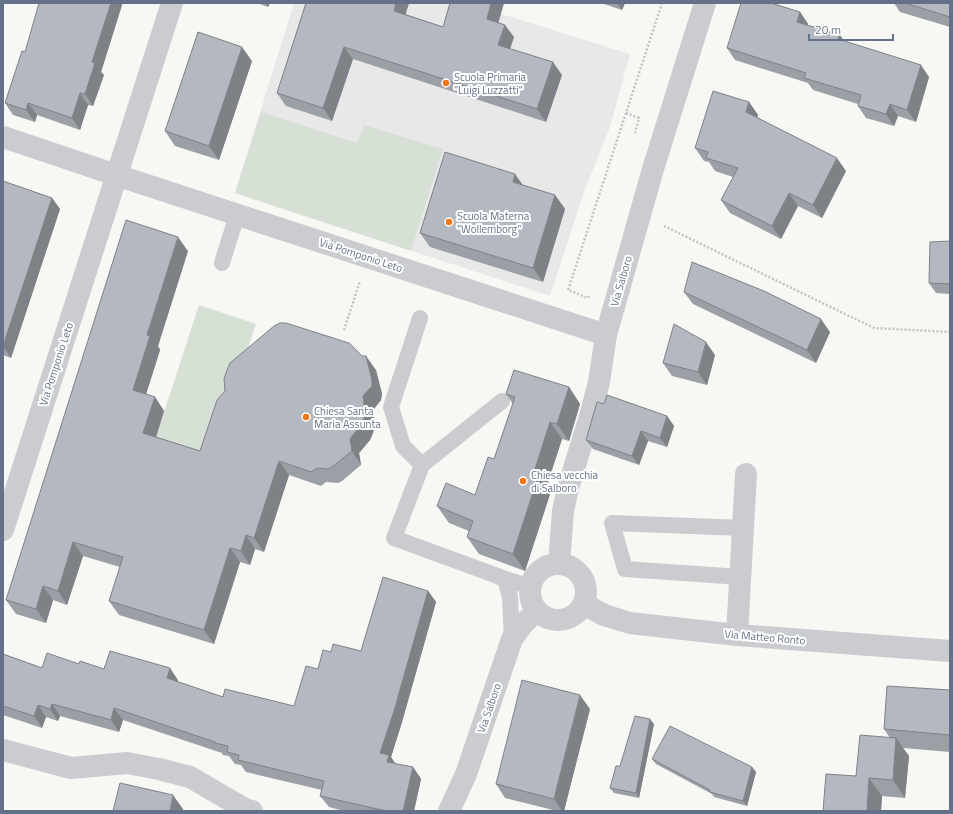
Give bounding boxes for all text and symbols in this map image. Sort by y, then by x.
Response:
scale bar [809,16,893,42]
text: 20 m [815,20,841,39]
place label: Scuola Primaria "Luigi Luzzatti" [454,69,527,98]
marker: Scuola Primaria "Luigi Luzzatti" [441,78,451,88]
place label: Scuola Materna "Wollemborg" [457,208,530,237]
marker: Scuola Materna "Wollemborg" [444,217,454,227]
street label: Via Pomponio Leto [317,234,405,276]
street label: Via Salboro [606,254,636,308]
street label: Via Pomponio Leto [35,320,77,408]
place label: Chiesa Santa Maria Assunta [314,403,381,432]
marker: Chiesa Santa Maria Assunta [301,412,311,422]
place label: Chiesa vecchia di Salboro [531,467,598,496]
marker: Chiesa vecchia di Salboro [518,476,528,486]
street label: Via Matteo Ronto [724,625,806,649]
street label: Via Salboro [473,681,505,735]

